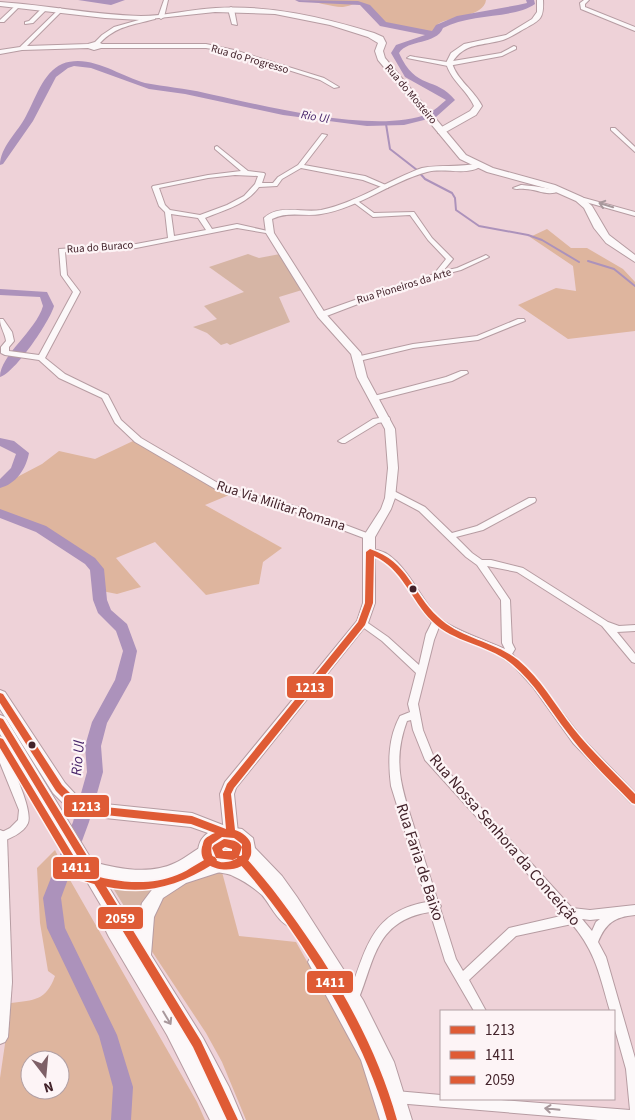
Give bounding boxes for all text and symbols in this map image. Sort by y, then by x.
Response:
street label: Rua do Progresso [209,41,291,77]
street label: Rua do Mosteiro [381,61,441,127]
water label: Rio Ul [300,106,330,128]
one-way arrow [599,200,615,210]
street label: Rua do Buraco [66,237,134,257]
street label: Rua Pioneiros da Arte [355,264,454,308]
street label: Rua Via Militar Romana [214,476,348,536]
unlabelled marker [408,584,418,594]
line badge: 1213 [286,675,334,699]
text: 1213 [295,678,325,698]
water label: Rio Ul [66,739,90,777]
unlabelled marker [27,740,37,750]
street label: Rua Nossa Senhora da Conceição [424,749,586,931]
line badge: 1213 [63,794,110,818]
text: 1213 [71,797,101,817]
street label: Rua Faria de Baixo [391,800,449,924]
line badge: 1411 [52,856,100,880]
text: 1411 [61,858,91,878]
line badge: 2059 [97,906,144,930]
text: 2059 [105,909,135,929]
line badge: 1411 [306,970,354,994]
text: 1411 [315,973,345,993]
one-way arrow [162,1010,172,1024]
legend [440,1010,615,1100]
text: 1213 [485,1020,515,1041]
text: 1411 [485,1045,515,1066]
north arrow [20,1050,70,1100]
text: 2059 [485,1070,515,1091]
text: N [41,1076,56,1097]
one-way arrow [544,1104,560,1114]

